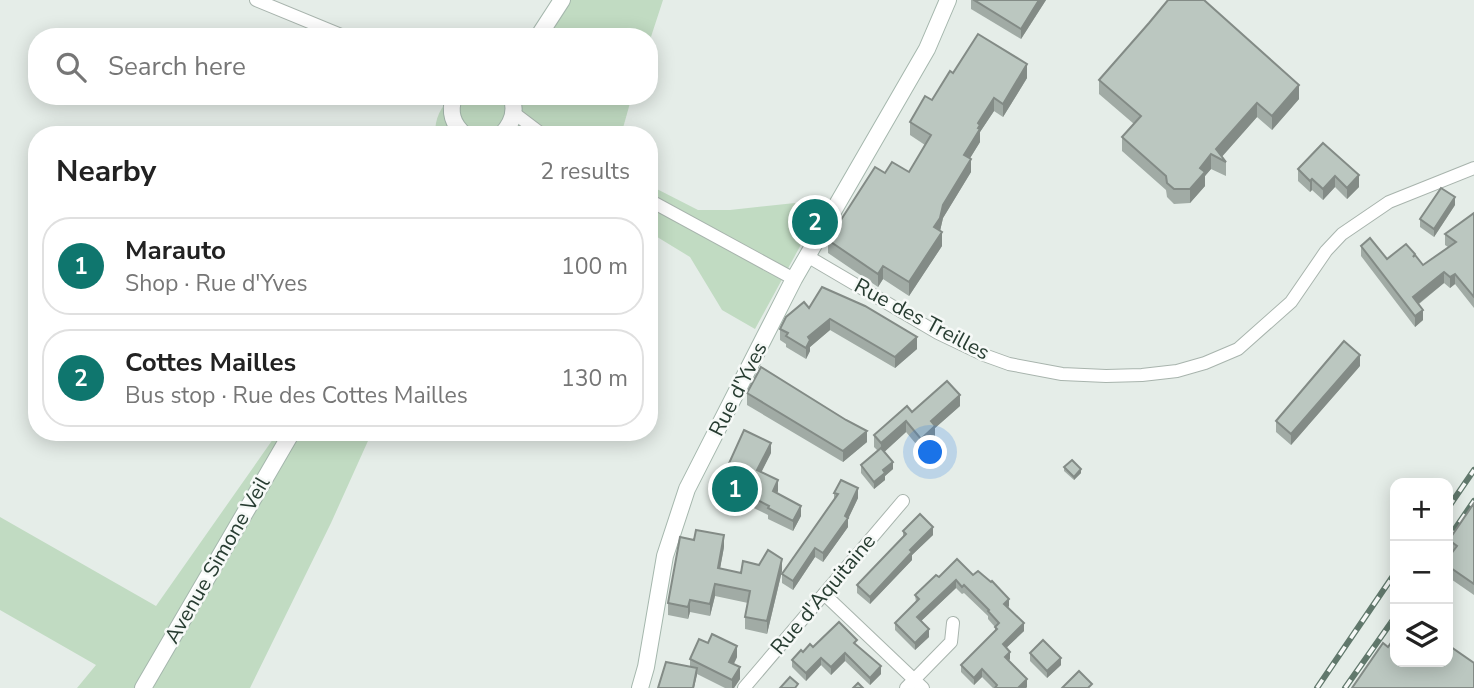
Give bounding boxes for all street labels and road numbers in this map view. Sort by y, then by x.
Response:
street label: Rue des Treilles [849,272,995,366]
street label: Rue d'Yves [702,337,774,441]
street label: Avenue Simone Veil [158,471,277,649]
street label: Rue d'Aquitaine [764,528,882,660]

